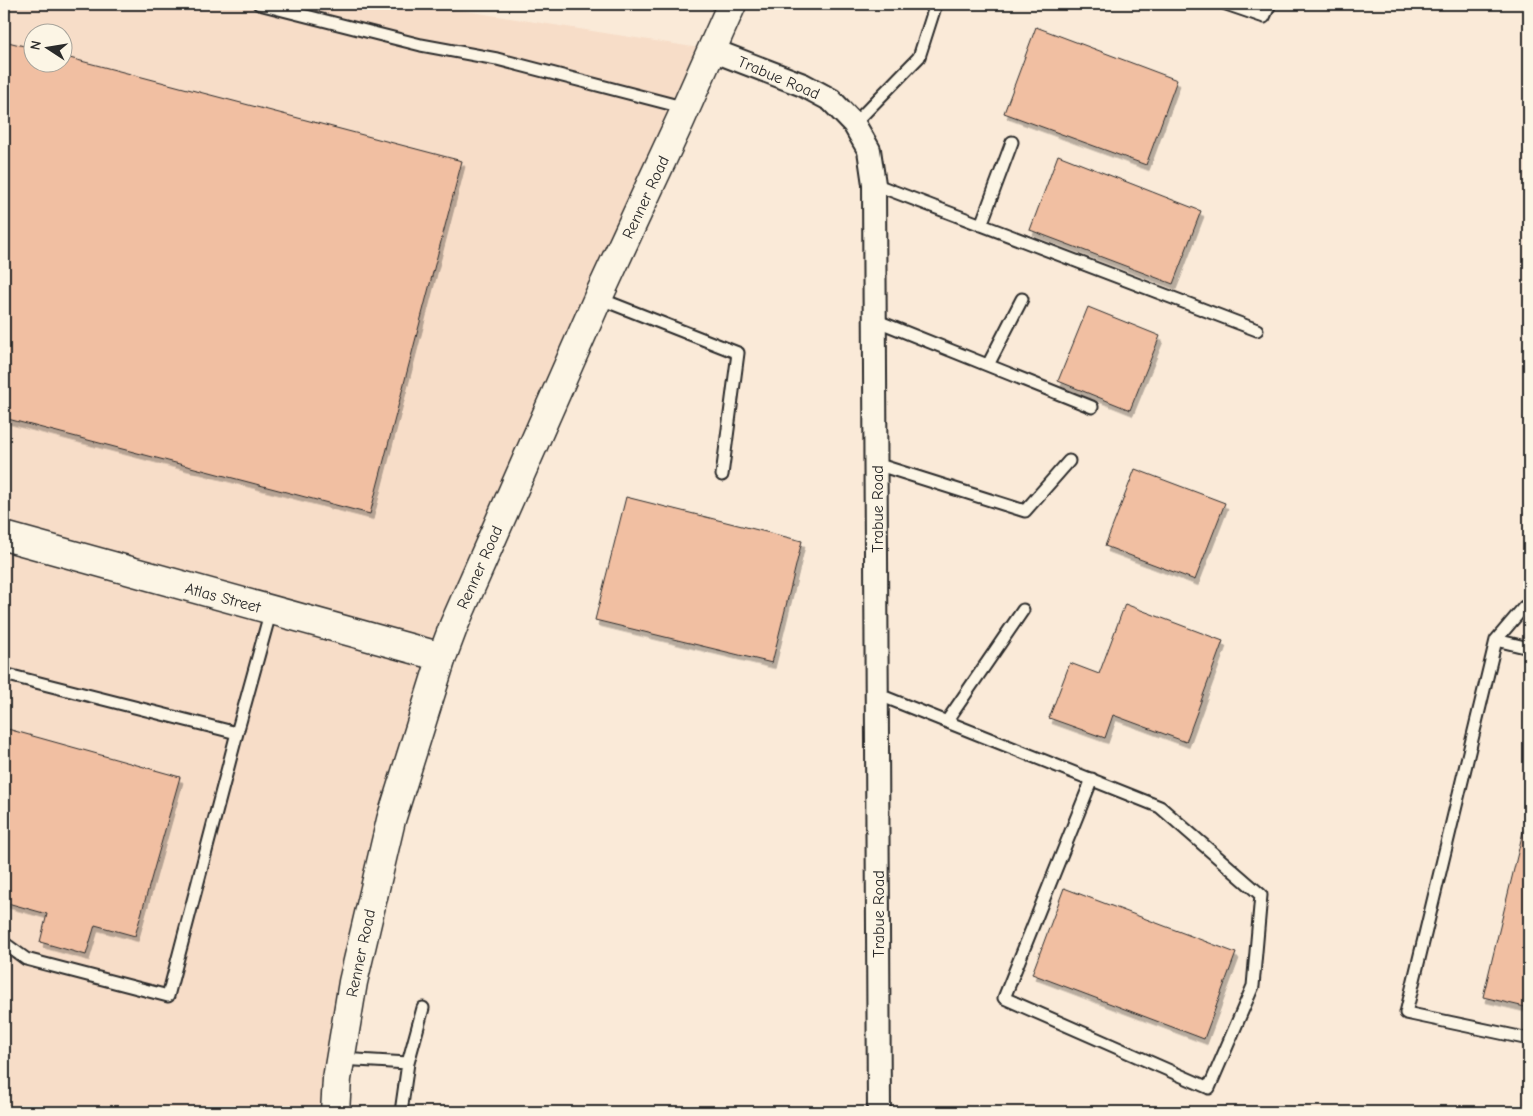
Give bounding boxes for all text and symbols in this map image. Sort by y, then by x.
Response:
north arrow [22,22,72,72]
text: N [27,39,45,52]
street label: Trabue Road [735,53,822,103]
street label: Renner Road [619,153,673,242]
street label: Trabue Road [869,465,887,553]
street label: Renner Road [454,523,506,612]
street label: Atlas Street [183,579,263,617]
street label: Trabue Road [870,870,888,958]
street label: Renner Road [343,908,379,999]

